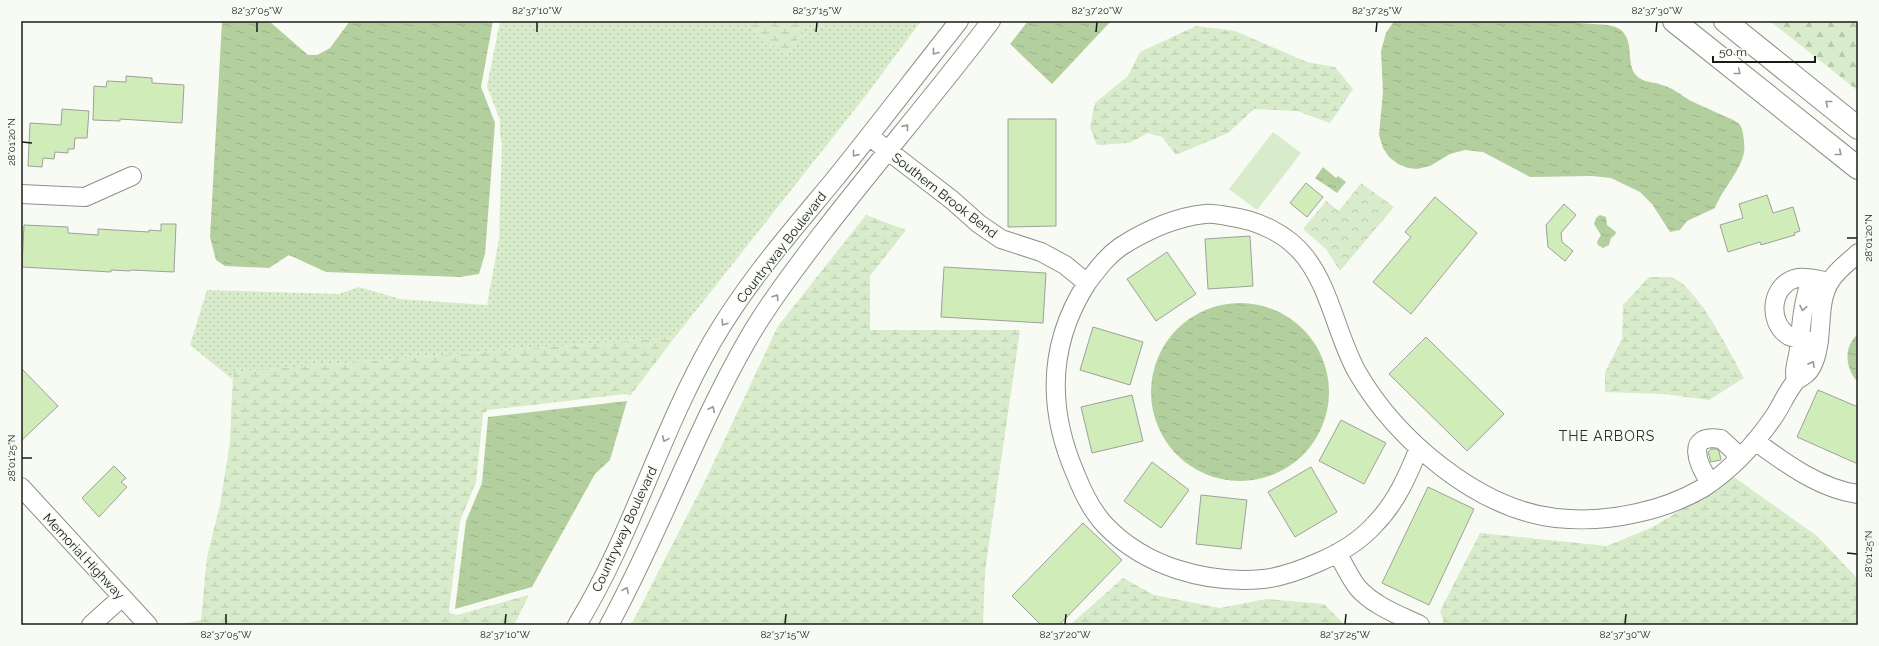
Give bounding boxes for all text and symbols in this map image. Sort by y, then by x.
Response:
text: 82°37'05"W [231,5,283,16]
text: 82°37'10"W [512,5,562,16]
text: 82°37'15"W [792,5,842,16]
text: 82°37'20"W [1072,5,1123,16]
text: 82°37'25"W [1352,5,1403,16]
text: 82°37'30"W [1632,5,1683,16]
scale bar [1713,38,1815,64]
text: 50 m [1719,45,1747,59]
one-way arrow [932,47,939,54]
one-way arrow [1733,67,1740,74]
one-way arrow [1825,101,1832,108]
text: 28°01'20"N [6,118,17,166]
one-way arrow [902,124,909,132]
one-way arrow [1835,148,1842,155]
one-way arrow [852,150,859,157]
street label: Southern Brook Bend [889,150,1000,241]
street label: Countryway Boulevard [733,189,829,306]
text: 28°01'20"N [1863,214,1874,262]
one-way arrow [771,294,779,301]
one-way arrow [1799,305,1807,312]
one-way arrow [721,319,729,326]
one-way arrow [1808,361,1815,368]
one-way arrow [707,406,714,414]
district label: THE ARBORS [1559,428,1655,444]
text: 28°01'25"N [6,434,17,482]
one-way arrow [662,435,670,443]
street label: Countryway Boulevard [589,464,660,594]
street label: Memorial Highway [40,510,127,602]
text: 28°01'25"N [1863,530,1874,578]
one-way arrow [622,587,629,595]
text: 82°37'05"W [200,629,252,640]
text: 82°37'10"W [480,629,530,640]
text: 82°37'15"W [760,629,810,640]
text: 82°37'20"W [1040,629,1091,640]
text: 82°37'25"W [1320,629,1371,640]
text: 82°37'30"W [1600,629,1651,640]

